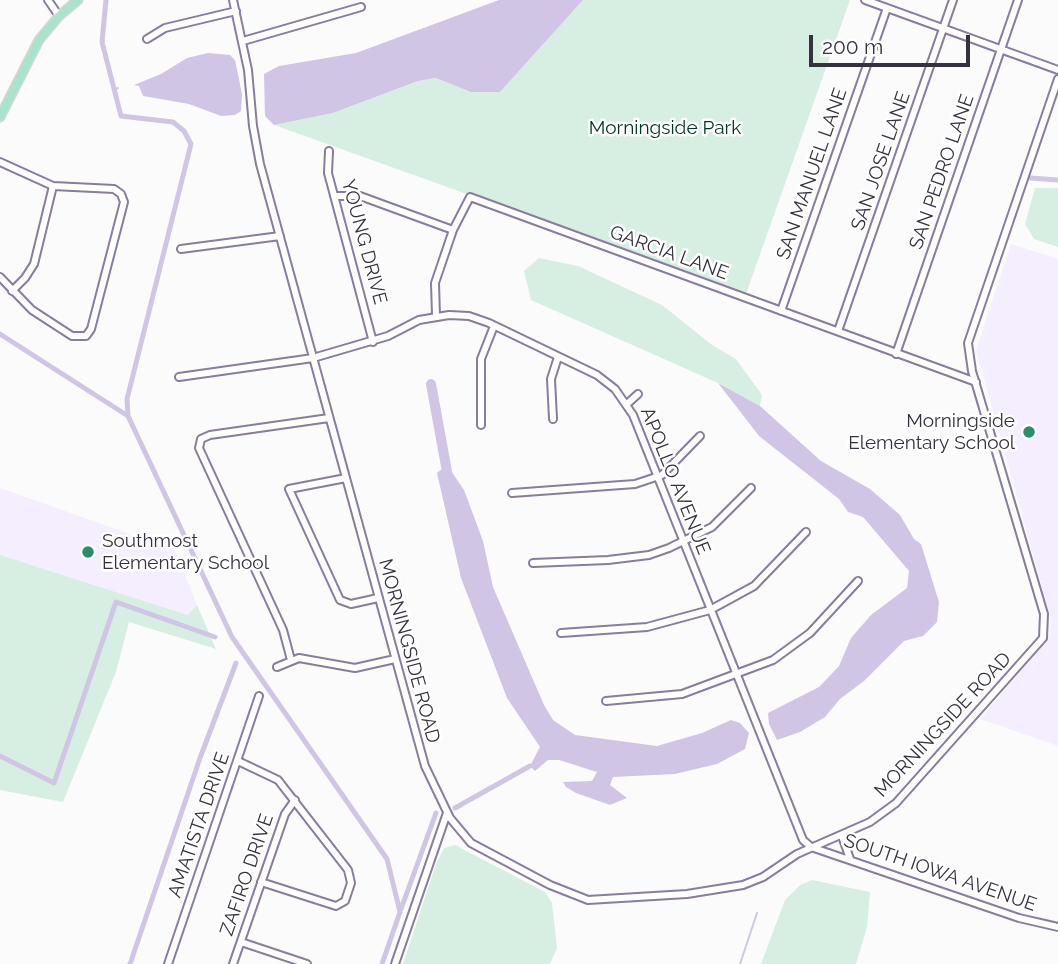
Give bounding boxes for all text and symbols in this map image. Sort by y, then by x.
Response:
scale bar [813,21,974,65]
text: 200 m [822,34,883,59]
street label: SAN MANUEL LANE [772,85,852,263]
street label: SAN JOSE LANE [847,89,915,233]
street label: SAN PEDRO LANE [905,92,979,252]
park label: Morningside Park [589,117,741,139]
street label: YOUNG DRIVE [336,177,392,307]
street label: GARCIA LANE [607,221,731,285]
street label: APOLLO AVENUE [635,404,715,558]
place label: Morningside Elementary School [848,410,1015,454]
marker: Morningside Elementary School [1021,424,1037,440]
place label: Southmost Elementary School [102,530,269,574]
marker: Southmost Elementary School [80,544,96,560]
street label: MORNINGSIDE ROAD [373,556,445,746]
street label: MORNINGSIDE ROAD [870,648,1016,802]
street label: AMATISTA DRIVE [163,749,235,901]
street label: ZAFIRO DRIVE [215,811,279,939]
street label: SOUTH IOWA AVENUE [841,829,1039,917]

